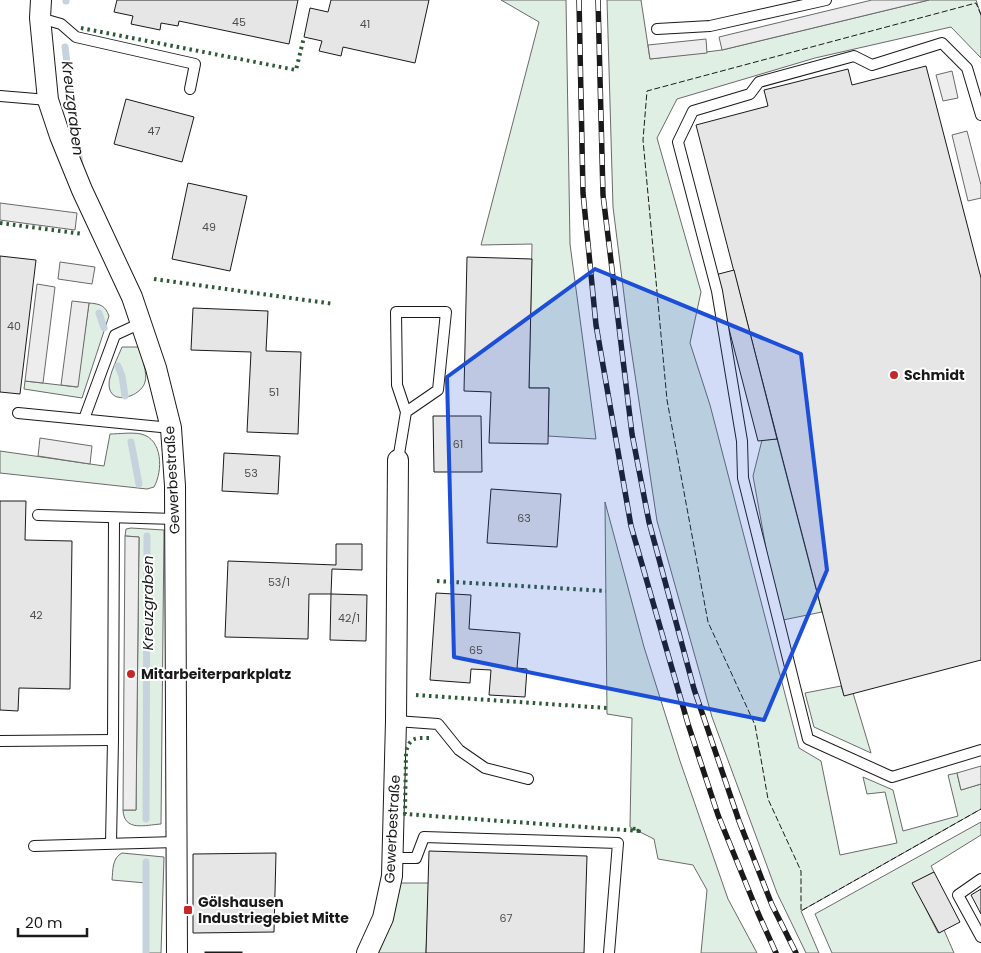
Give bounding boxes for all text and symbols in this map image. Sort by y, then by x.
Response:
house number: 45 [232,14,246,30]
house number: 41 [360,16,370,32]
water label: Kreuzgraben [57,59,89,157]
house number: 47 [148,123,160,139]
house number: 49 [202,219,216,235]
house number: 40 [7,318,21,334]
place label: Schmidt [904,365,965,385]
marker: Schmidt [888,369,900,381]
house number: 51 [269,384,279,400]
street label: Gewerbestraße [159,425,185,535]
house number: 61 [453,436,463,452]
house number: 53 [244,465,258,481]
house number: 63 [517,510,531,526]
water label: Kreuzgraben [137,555,158,651]
house number: 53/1 [268,574,290,590]
house number: 42 [29,607,43,623]
house number: 42/1 [338,610,360,626]
house number: 65 [469,642,483,658]
place label: Mitarbeiterparkplatz [141,664,291,684]
marker: Mitarbeiterparkplatz [125,668,137,680]
street label: Gewerbestraße [379,774,405,884]
place label: Gölshausen Industriegebiet Mitte [198,892,349,928]
marker: Gölshausen Industriegebiet Mitte [182,904,194,916]
scale bar [18,906,86,938]
house number: 67 [500,910,513,926]
text: 20 m [25,912,63,933]

